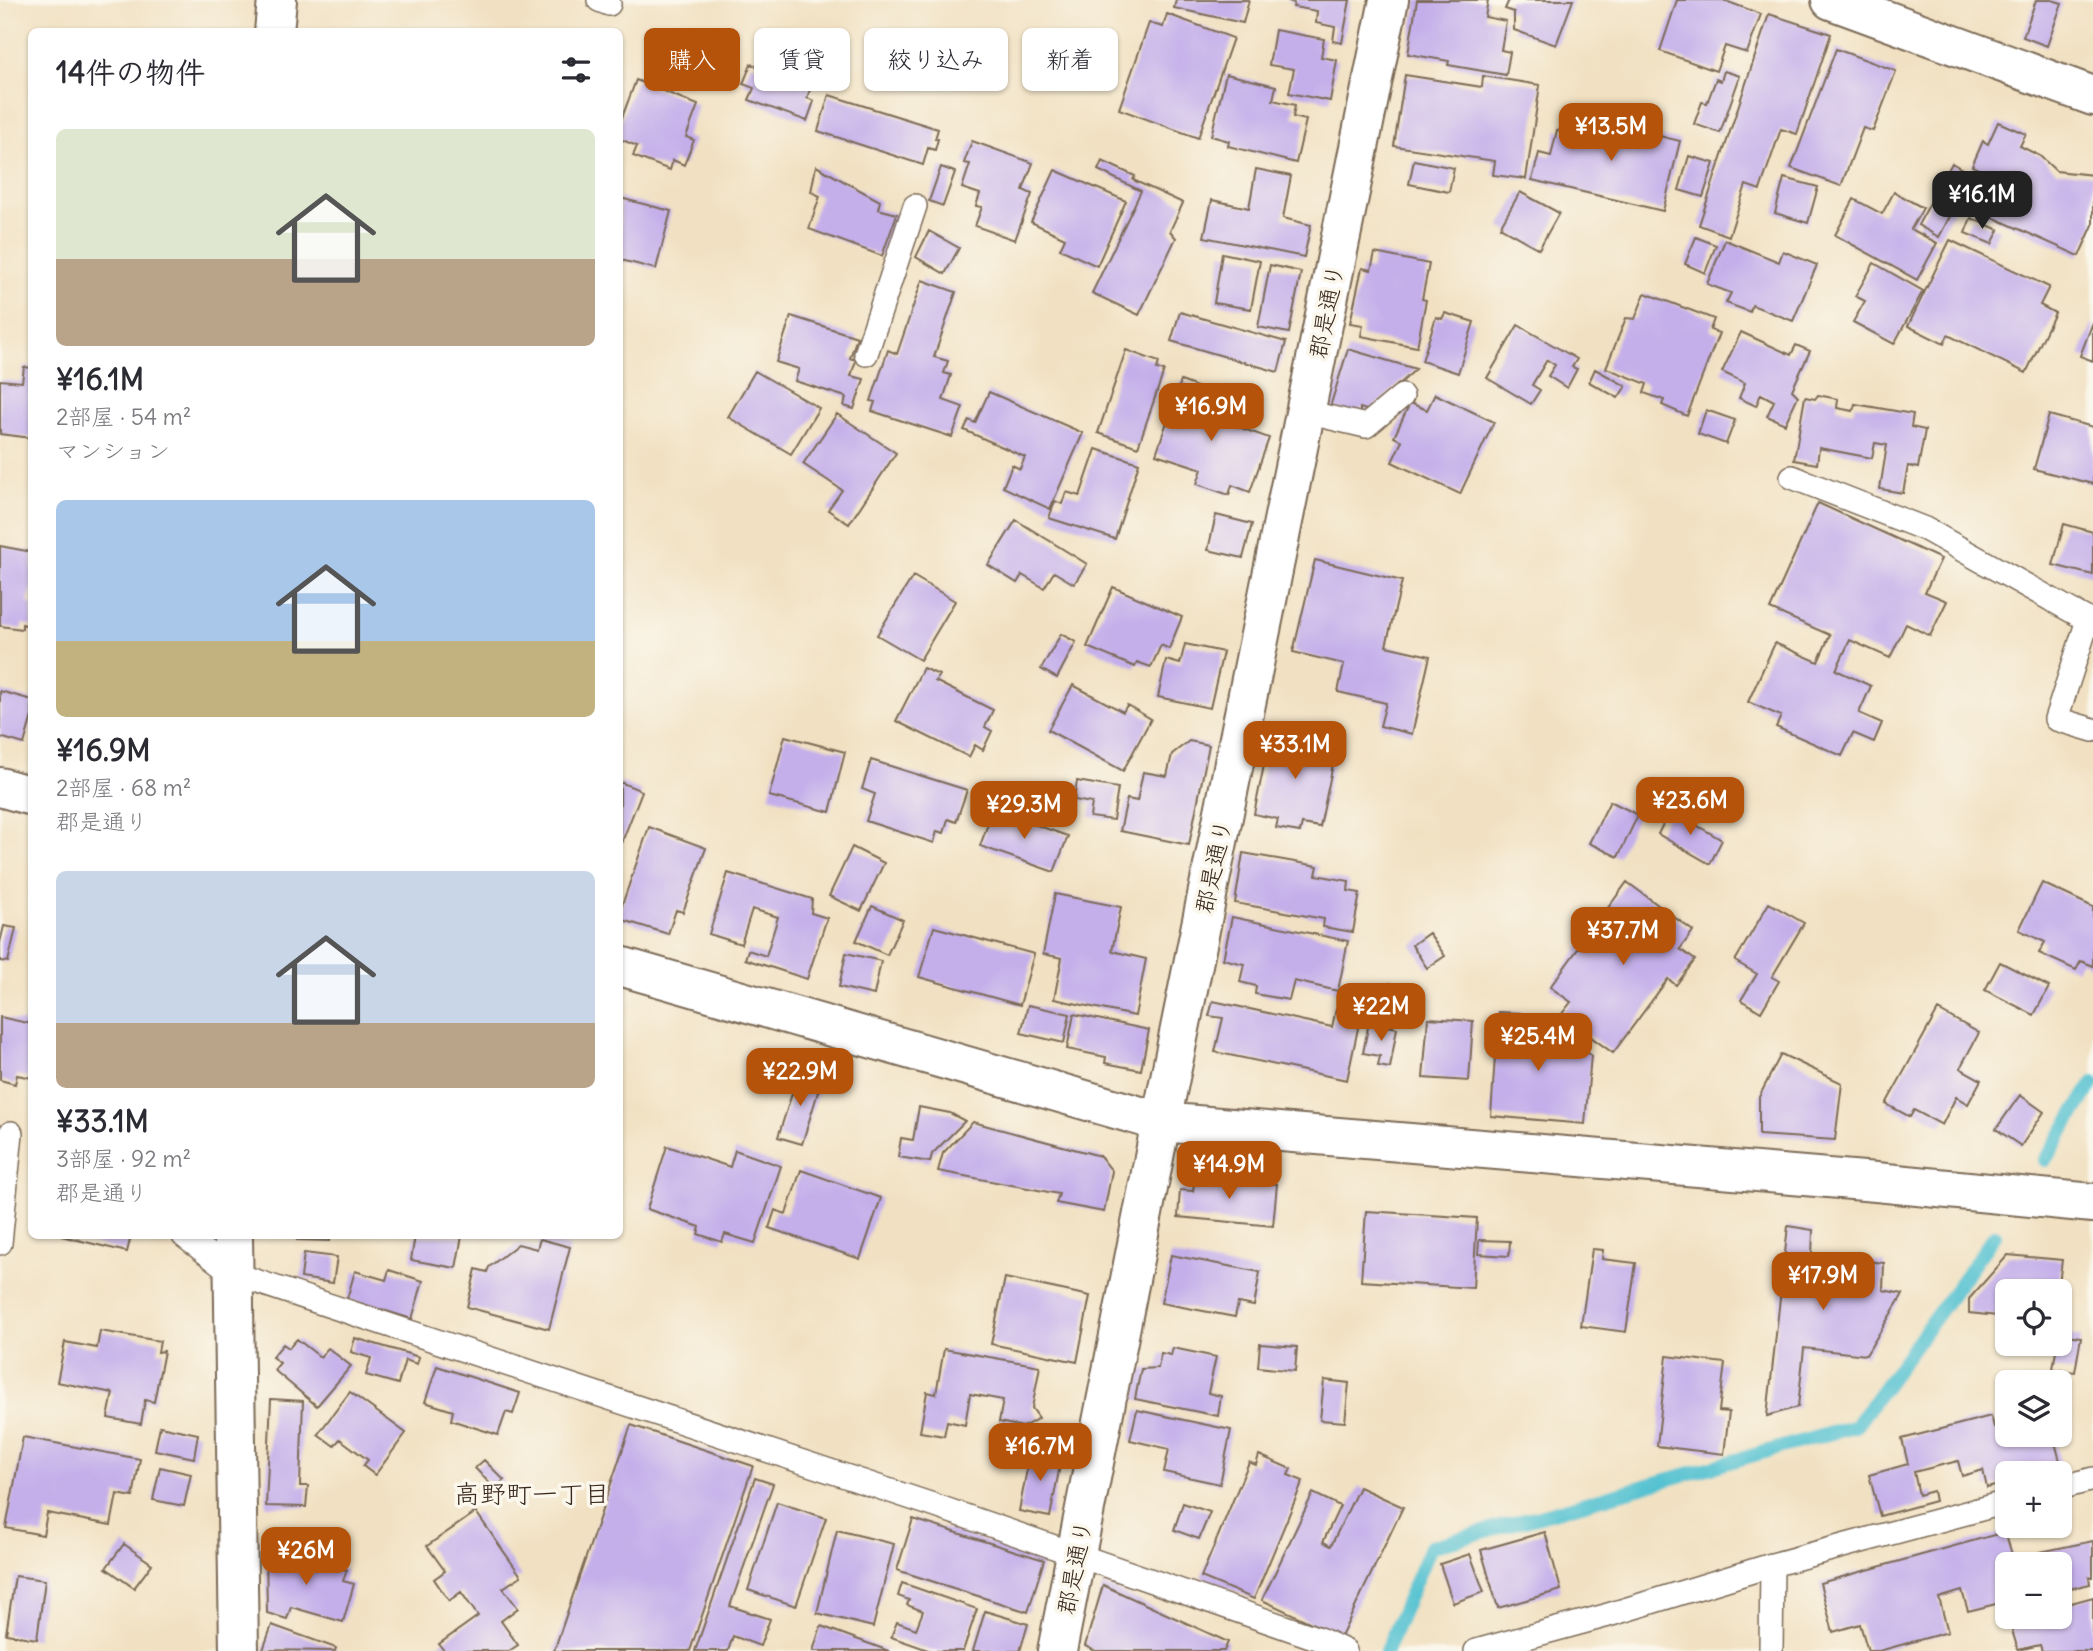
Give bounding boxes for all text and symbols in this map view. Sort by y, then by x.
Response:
chip: 購入 [644,28,740,91]
chip: 賃貸 [754,28,850,91]
chip: 絞り込み [864,28,1008,91]
chip: 新着 [1022,28,1118,91]
icon: filters [557,51,595,89]
text: 14件の物件 [56,53,205,91]
pin: ¥13.5M [1554,104,1668,163]
text: ¥13.5M [1575,111,1647,140]
pin: ¥16.1M [1925,172,2039,231]
icon: home [263,175,389,301]
text: ¥16.1M [1948,179,2016,208]
street label: 郡是通り [1302,261,1350,361]
text: ¥16.1M [56,360,144,398]
pin: ¥16.9M [1154,384,1268,443]
text: ¥16.9M [1175,391,1247,420]
text: 2部屋 · 54 m² [56,402,191,431]
text: マンション [56,436,170,465]
icon: home [263,546,389,672]
pin: ¥33.1M [1238,722,1352,781]
text: ¥33.1M [1259,729,1331,758]
text: ¥16.9M [56,731,151,769]
text: 2部屋 · 68 m² [56,773,191,802]
pin: ¥23.6M [1633,778,1747,837]
pin: ¥29.3M [967,782,1081,841]
text: ¥23.6M [1652,785,1728,814]
text: ¥29.3M [986,789,1062,818]
text: 郡是通り [56,807,148,836]
street label: 郡是通り [1188,816,1238,916]
pin: ¥37.7M [1566,908,1680,967]
text: ¥37.7M [1587,915,1659,944]
icon: home [263,917,389,1043]
pin: ¥22M [1340,984,1422,1043]
text: ¥22M [1352,991,1410,1020]
pin: ¥25.4M [1481,1014,1595,1073]
text: ¥25.4M [1500,1021,1576,1050]
pin: ¥22.9M [743,1048,857,1108]
text: ¥22.9M [762,1056,838,1085]
text: ¥33.1M [56,1102,149,1140]
pin: ¥14.9M [1172,1142,1286,1201]
text: 3部屋 · 92 m² [56,1144,191,1173]
text: ¥14.9M [1193,1149,1265,1178]
text: 郡是通り [56,1178,148,1207]
pin: ¥17.9M [1766,1252,1880,1312]
text: ¥17.9M [1788,1260,1858,1289]
map controls [1995,1279,2072,1629]
button: locate [1995,1279,2072,1356]
button: layers [1995,1370,2072,1447]
pin: ¥16.7M [983,1424,1097,1483]
text: ¥16.7M [1005,1431,1075,1460]
button: + [1995,1461,2072,1538]
district label: 高野町一丁目 [454,1477,610,1510]
street label: 郡是通り [1050,1517,1098,1617]
pin: ¥26M [265,1528,347,1587]
text: ¥26M [277,1535,335,1564]
button: − [1995,1552,2072,1629]

